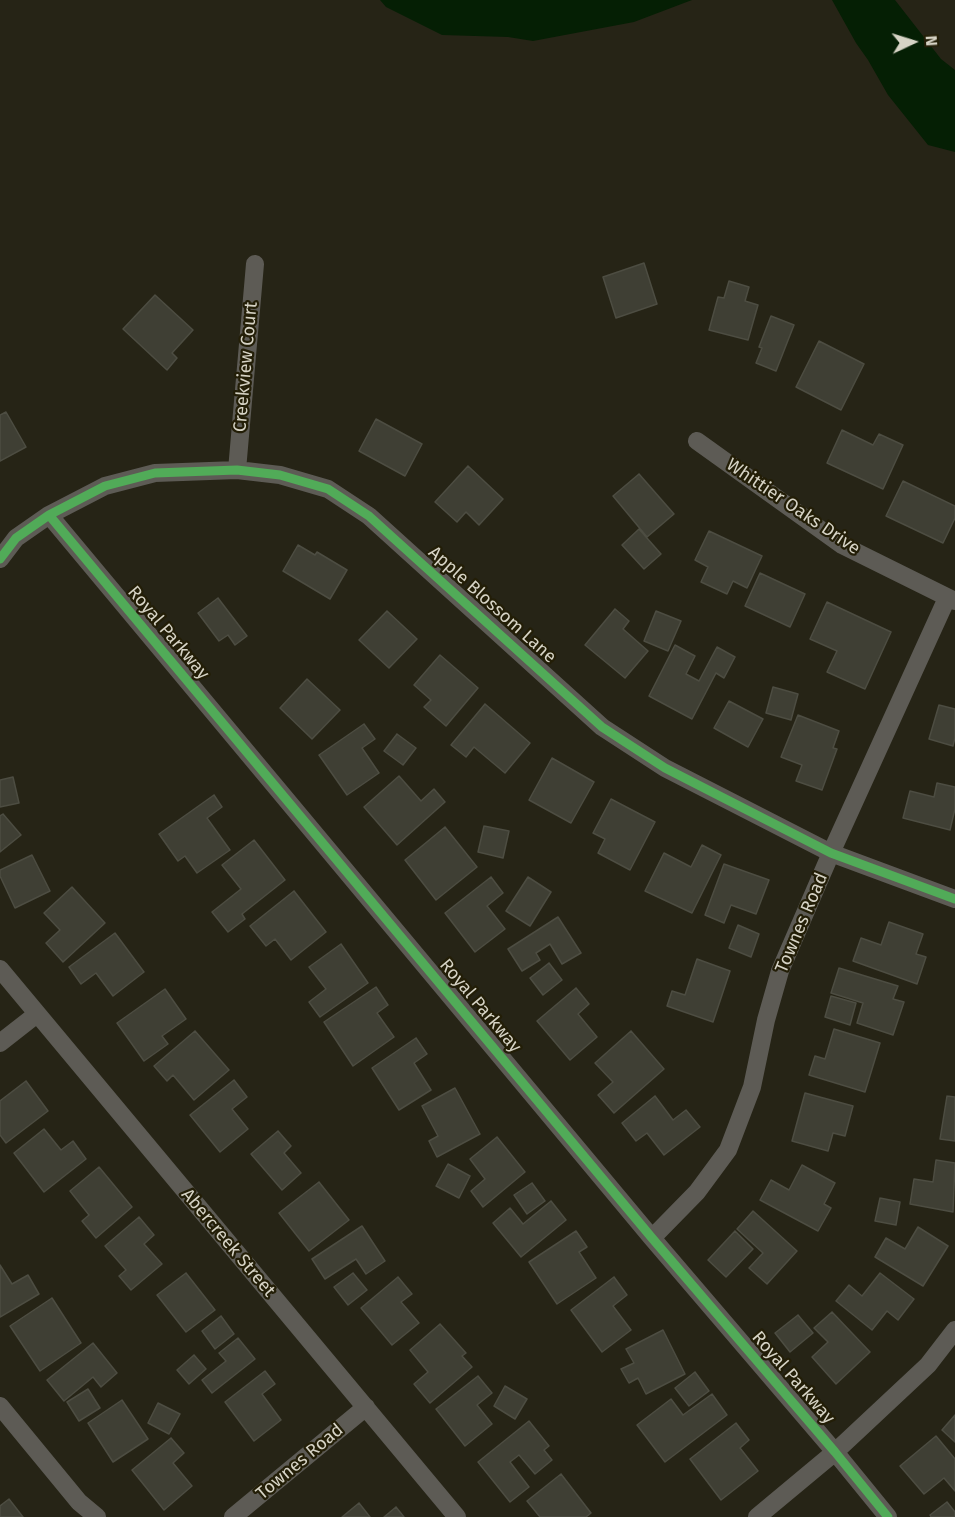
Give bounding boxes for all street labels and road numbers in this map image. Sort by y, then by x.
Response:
street label: Creekview Court [230,301,262,433]
street label: Whittier Oaks Drive [722,454,864,560]
street label: Apple Blossom Lane [424,542,560,668]
street label: Royal Parkway [123,582,213,684]
street label: Townes Road [771,870,833,976]
street label: Royal Parkway [435,955,525,1057]
street label: Abercreek Street [176,1184,280,1302]
street label: Royal Parkway [747,1327,839,1429]
street label: Townes Road [252,1419,348,1505]

